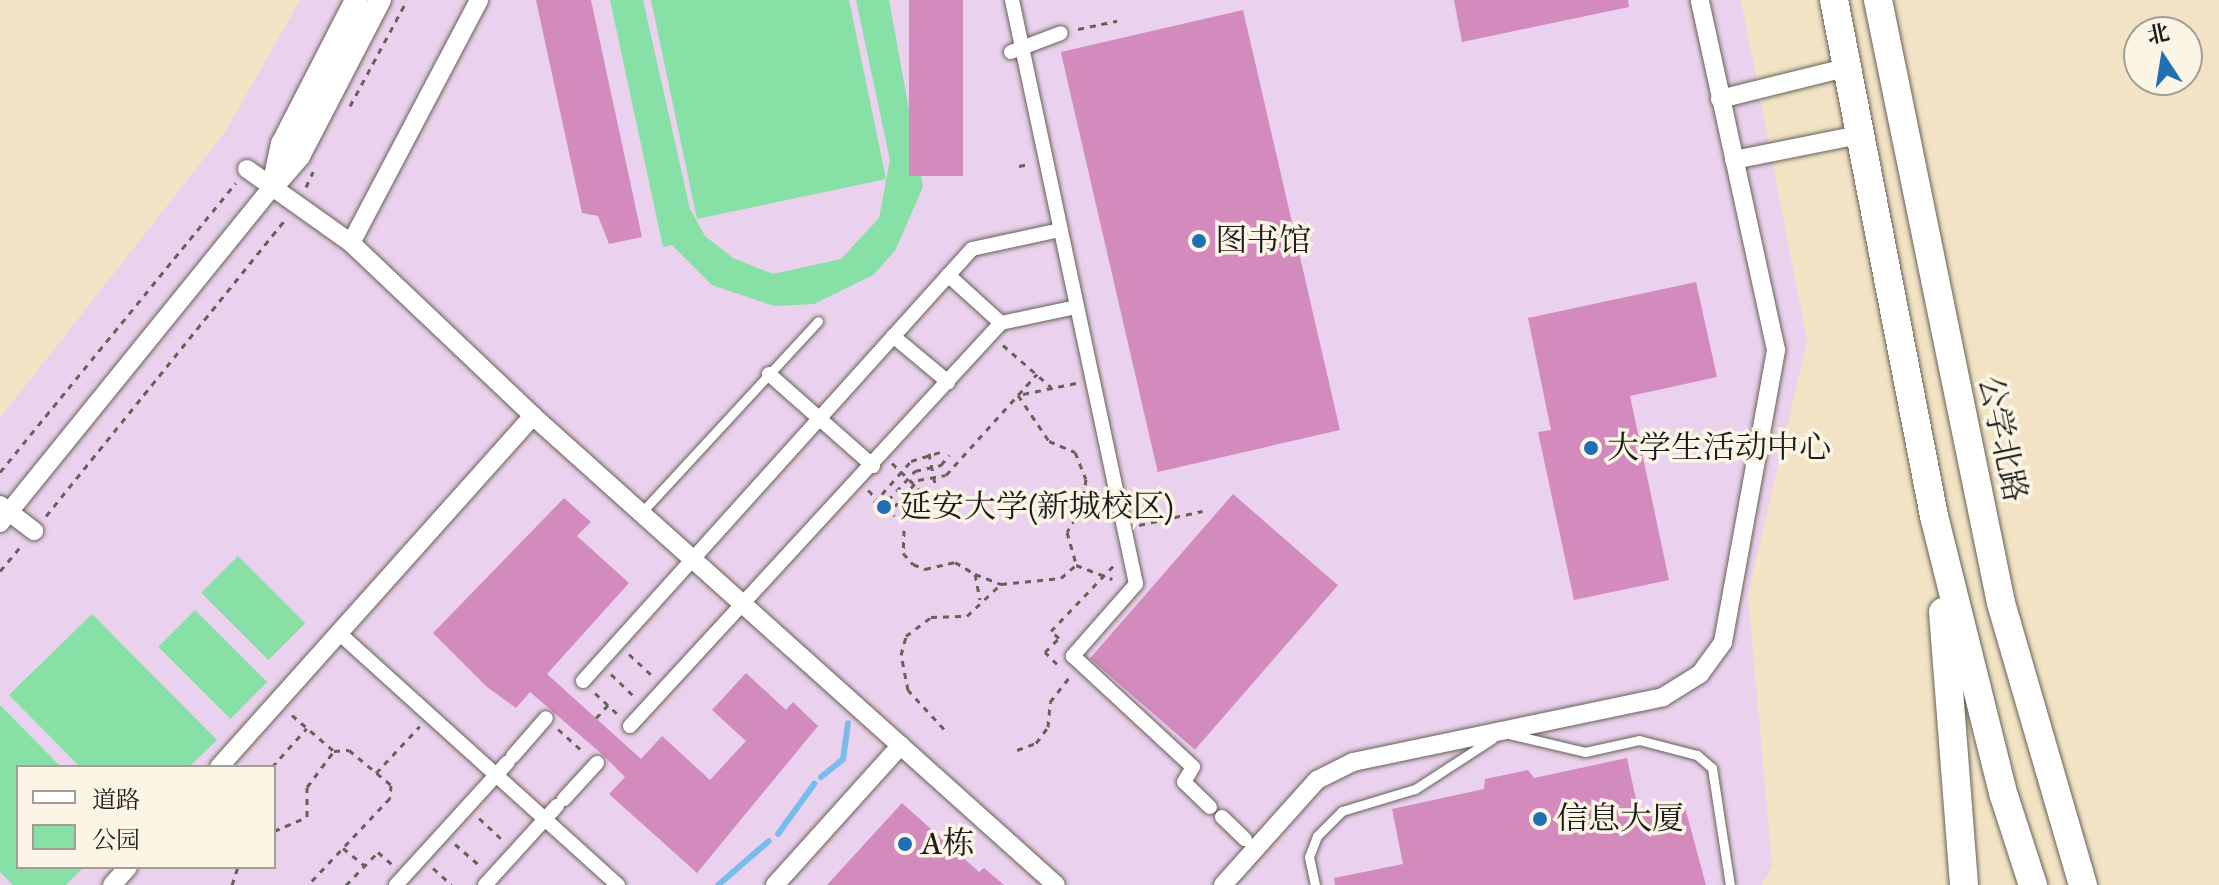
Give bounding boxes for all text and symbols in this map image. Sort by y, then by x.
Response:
north arrow [2123,16,2203,96]
text: 北 [2145,18,2172,49]
place label: 图书馆 [1215,222,1311,260]
marker: 图书馆 [1190,232,1208,250]
street label: 公学北路 [1970,372,2034,506]
place label: 大学生活动中心 [1607,429,1831,467]
marker: 大学生活动中心 [1582,439,1600,457]
place label: 延安大学(新城校区) [900,488,1174,526]
marker: 延安大学(新城校区) [875,498,893,516]
legend [16,765,276,869]
text: 道路 [92,785,140,815]
place label: 信息大厦 [1556,800,1684,838]
marker: 信息大厦 [1531,810,1549,828]
text: 公园 [92,825,140,855]
place label: A栋 [921,825,975,863]
marker: A栋 [896,835,914,853]

